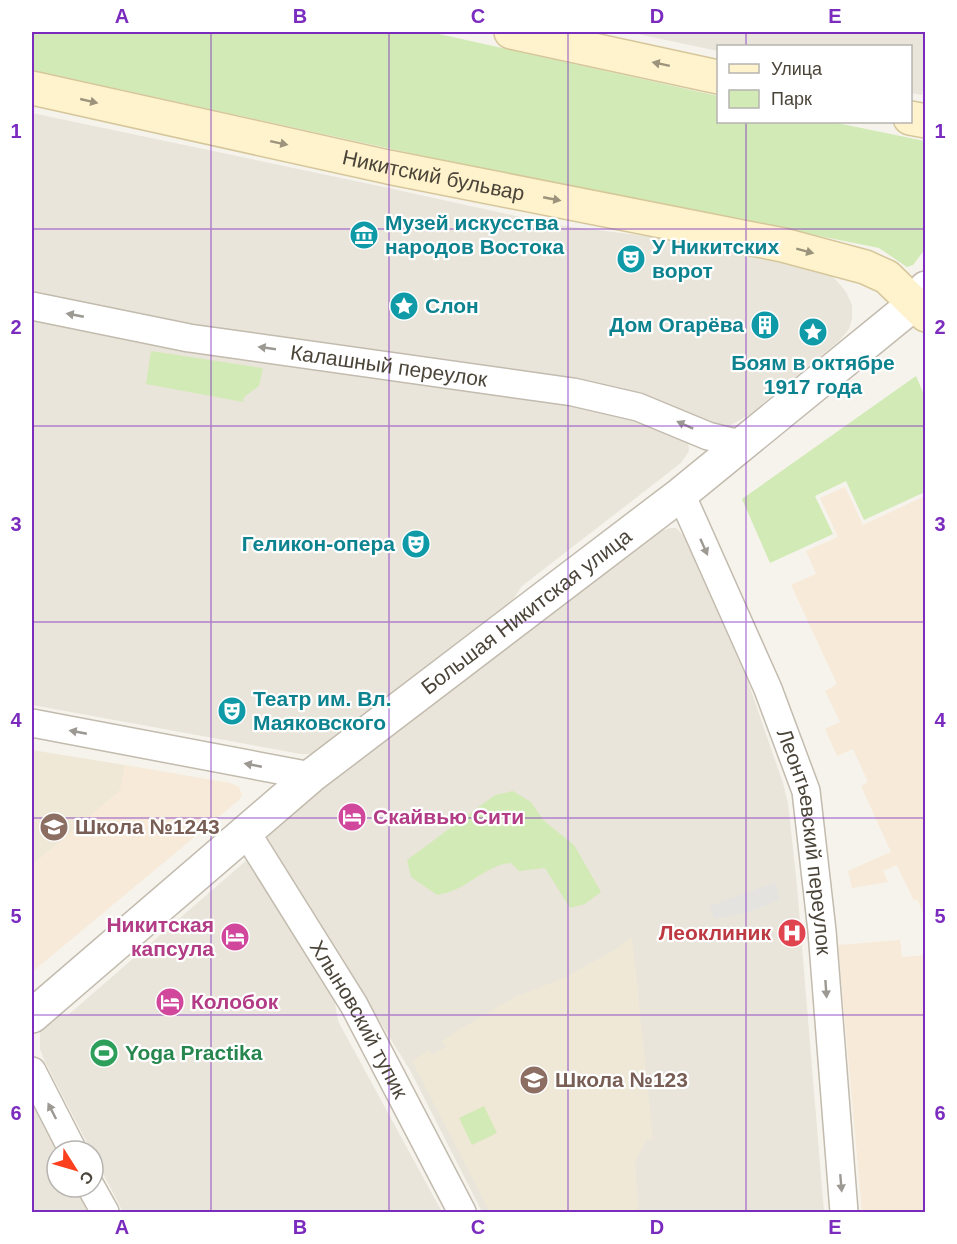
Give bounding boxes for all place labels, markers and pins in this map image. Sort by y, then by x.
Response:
place label: Музей искусства народов Востока [385,211,564,258]
museum icon: Музей искусства народов Востока [348,219,380,251]
place label: У Никитских ворот [652,235,780,282]
theatre icon: У Никитских ворот [615,243,647,275]
place icon: Слон [388,290,420,322]
place label: Слон [425,294,479,317]
building icon: Дом Огарёва [749,309,781,341]
place label: Дом Огарёва [609,313,744,336]
place icon: Боям в октябре 1917 года [797,316,829,348]
place label: Боям в октябре 1917 года [731,351,895,398]
theatre icon: Геликон-опера [400,528,432,560]
place label: Геликон-опера [242,532,395,555]
place label: Театр им. Вл. Маяковского [253,687,392,734]
theatre icon: Театр им. Вл. Маяковского [216,695,248,727]
hotel icon: Скайвью Сити [336,801,368,833]
place label: Скайвью Сити [373,805,524,828]
school or university icon: Школа №1243 [38,811,70,843]
place label: Школа №1243 [75,815,220,838]
place label: Никитская капсула [106,913,214,960]
hospital icon: Леоклиник [776,917,808,949]
hotel icon: Никитская капсула [219,921,251,953]
place label: Леоклиник [659,921,771,944]
hotel icon: Колобок [154,986,186,1018]
place label: Колобок [191,990,279,1013]
sports icon: Yoga Practika [88,1037,120,1069]
place label: Yoga Practika [125,1041,263,1064]
school or university icon: Школа №123 [518,1064,550,1096]
place label: Школа №123 [555,1068,688,1091]

